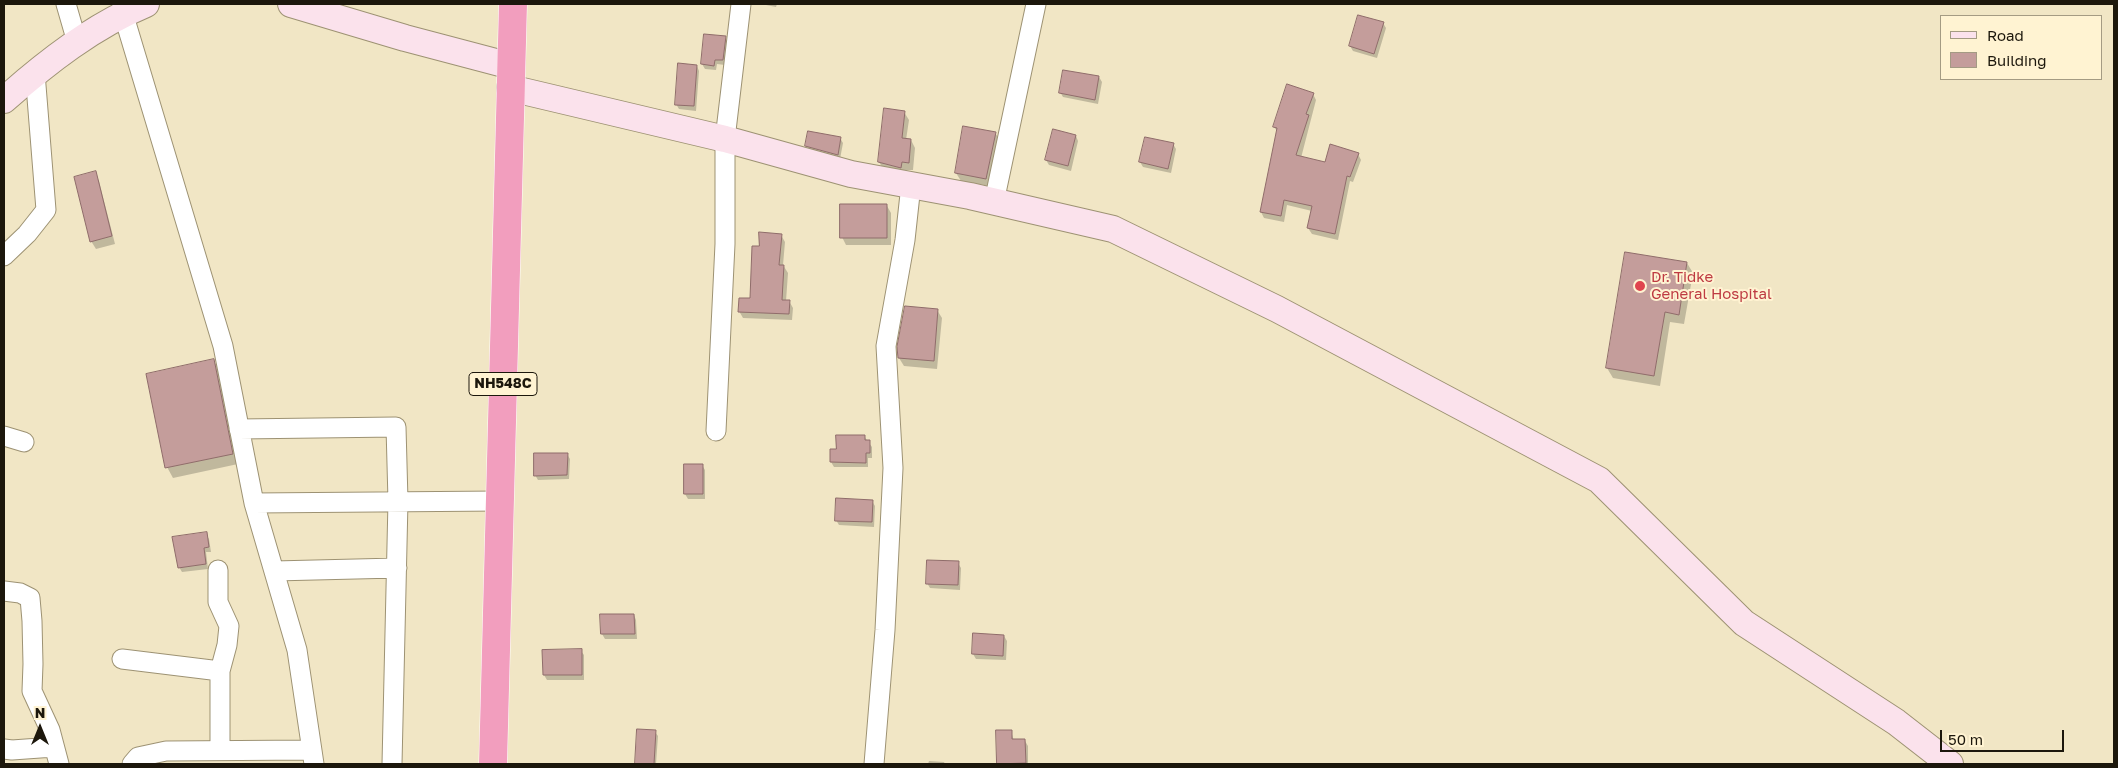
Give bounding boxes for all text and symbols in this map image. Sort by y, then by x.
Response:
legend [1940,15,2103,80]
text: Road [1987,26,2024,44]
text: Building [1987,51,2047,69]
place label: Dr. Tidke General Hospital [1651,268,1772,303]
marker: Dr. Tidke General Hospital [1633,279,1647,293]
road number: NH548C [469,372,537,396]
north arrow [15,703,65,753]
text: N [35,704,45,721]
scale bar [1943,720,2067,752]
text: 50 m [1948,730,1983,748]

